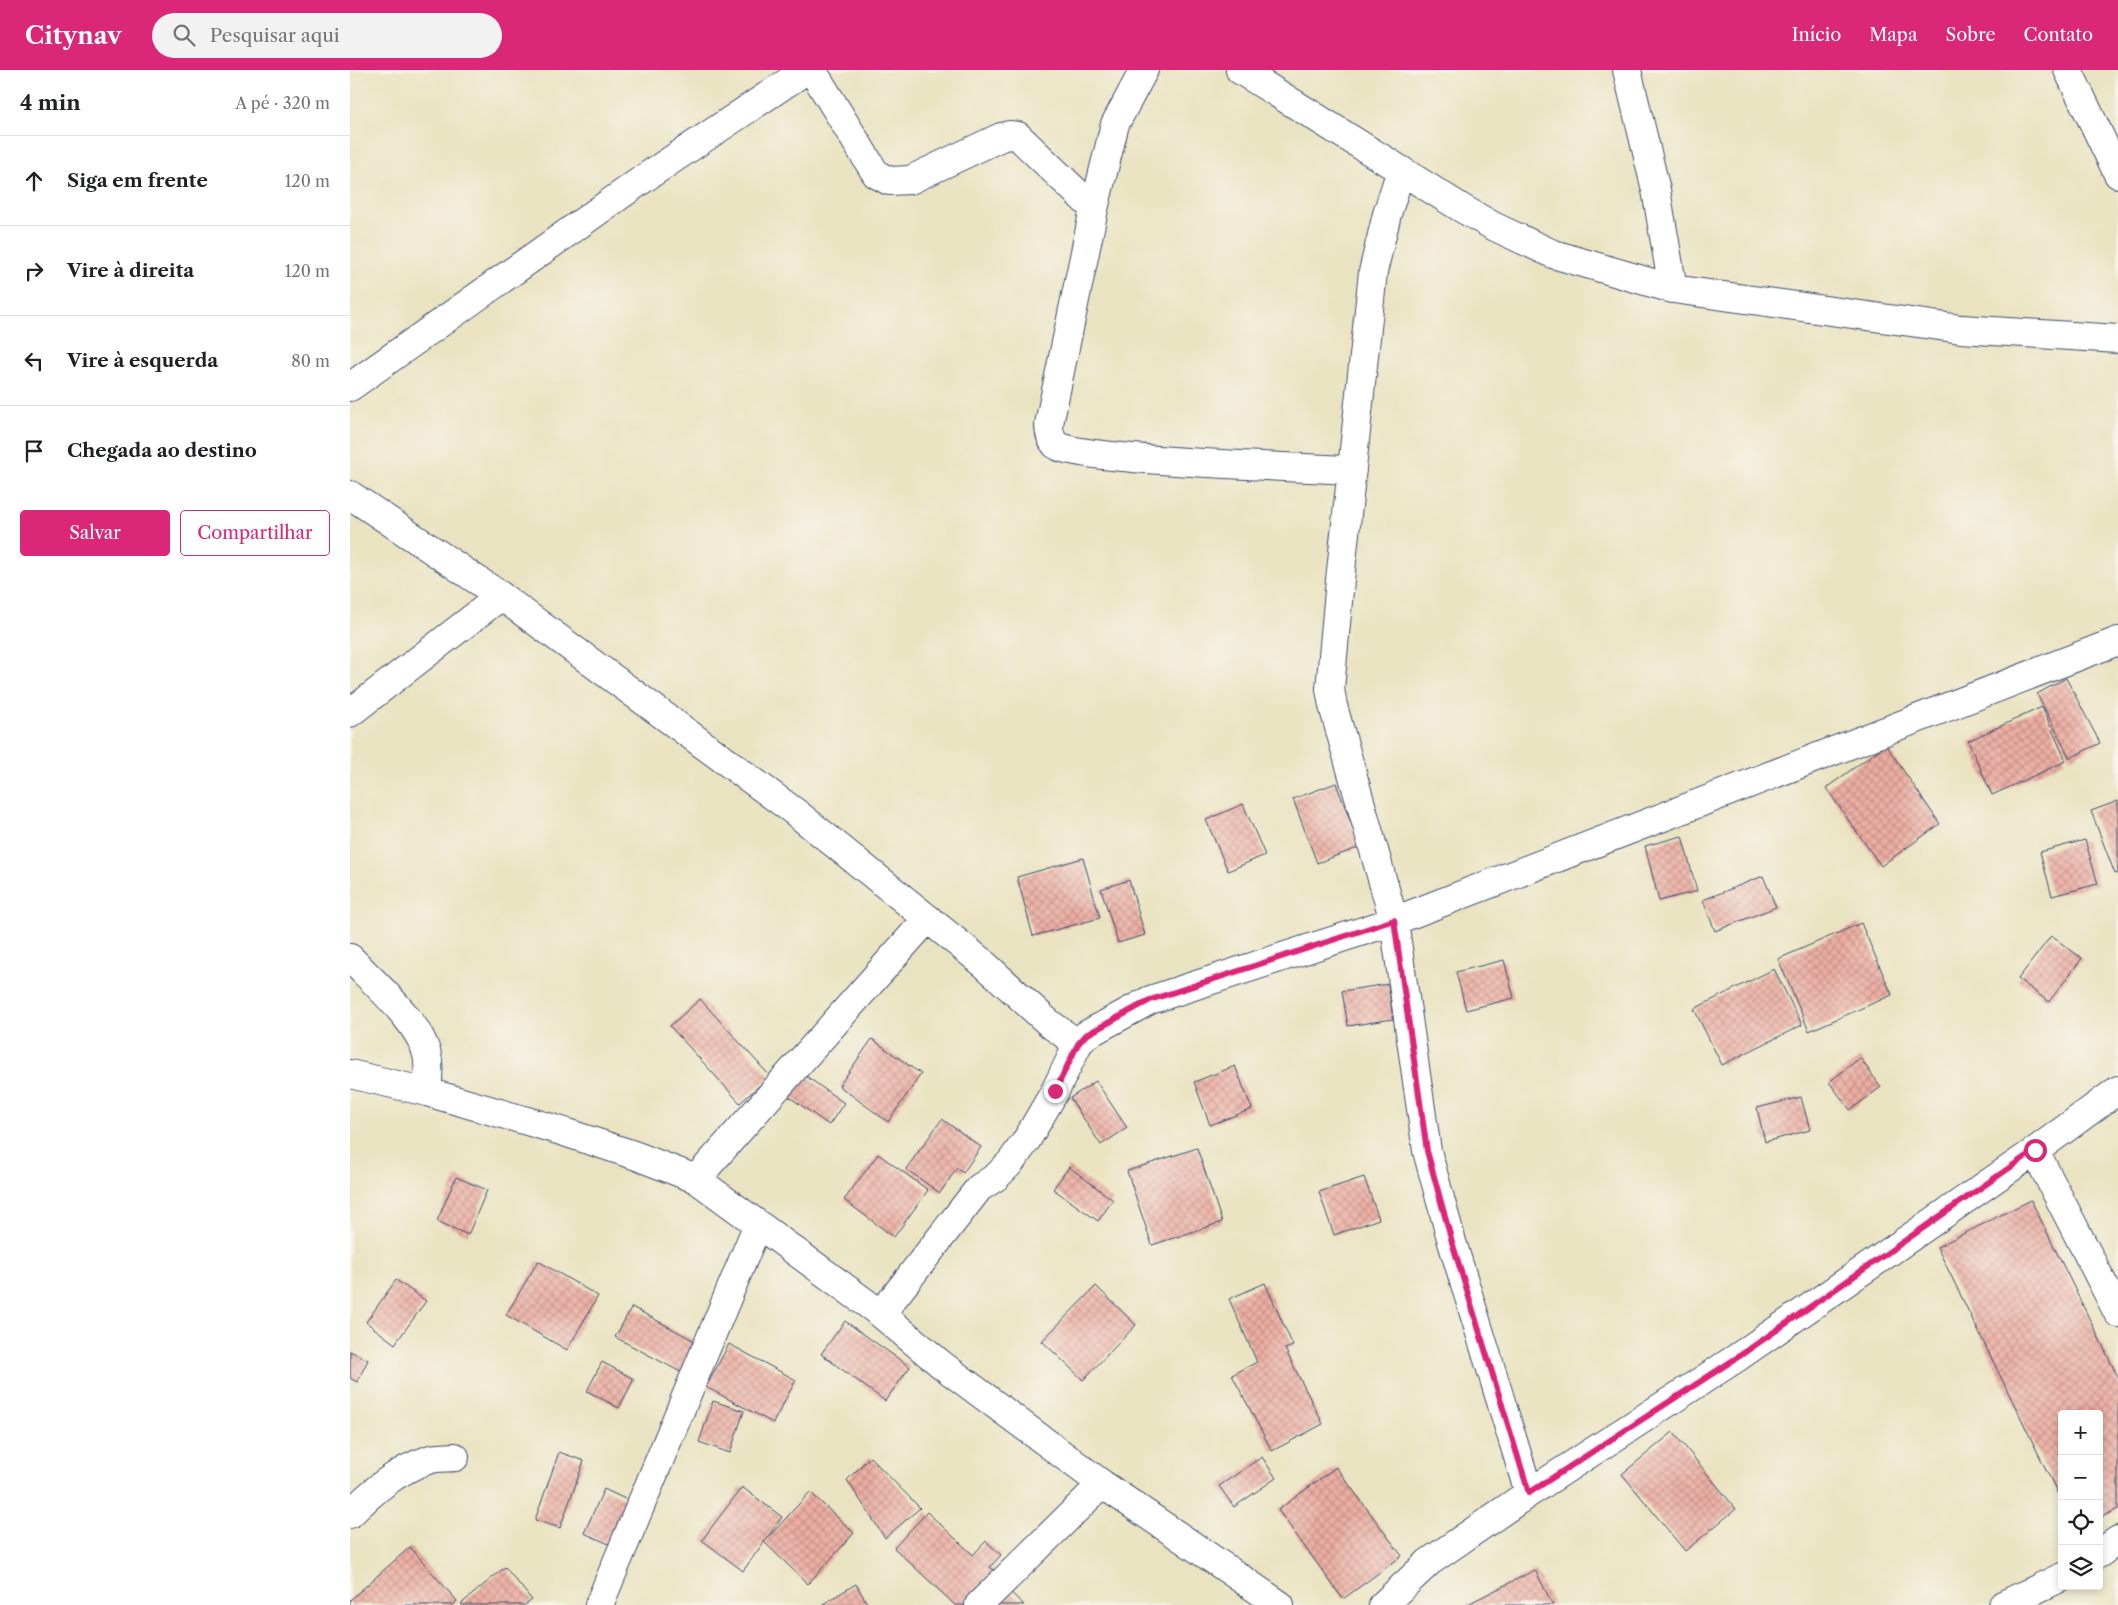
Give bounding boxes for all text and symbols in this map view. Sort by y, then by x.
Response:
search box [152,13,502,58]
text: Citynav [25,21,122,50]
icon: search [170,21,198,49]
text: Pesquisar aqui [210,24,340,47]
text: Início [1792,24,1841,46]
text: Mapa [1869,24,1917,46]
text: Sobre [1945,24,1996,46]
text: Contato [2024,24,2093,46]
text: 4 min [20,90,81,115]
text: A pé · 320 m [235,93,330,113]
icon: ahead [20,167,48,195]
text: Siga em frente [67,169,208,192]
text: 120 m [285,171,330,191]
icon: right [20,257,48,285]
text: Vire à direita [67,259,194,282]
text: 120 m [285,261,330,281]
icon: left [20,347,48,375]
text: Vire à esquerda [67,349,218,372]
text: 80 m [291,351,330,371]
icon: arrive [20,437,48,465]
text: Chegada ao destino [67,439,257,462]
button: Salvar [20,510,170,556]
button: Compartilhar [180,510,330,556]
route end [1044,1080,1067,1103]
route start [2024,1139,2047,1162]
map controls [2058,1410,2103,1590]
button: + [2058,1410,2103,1455]
button: − [2058,1455,2103,1500]
button: locate [2058,1500,2103,1545]
button: layers [2058,1545,2103,1590]

